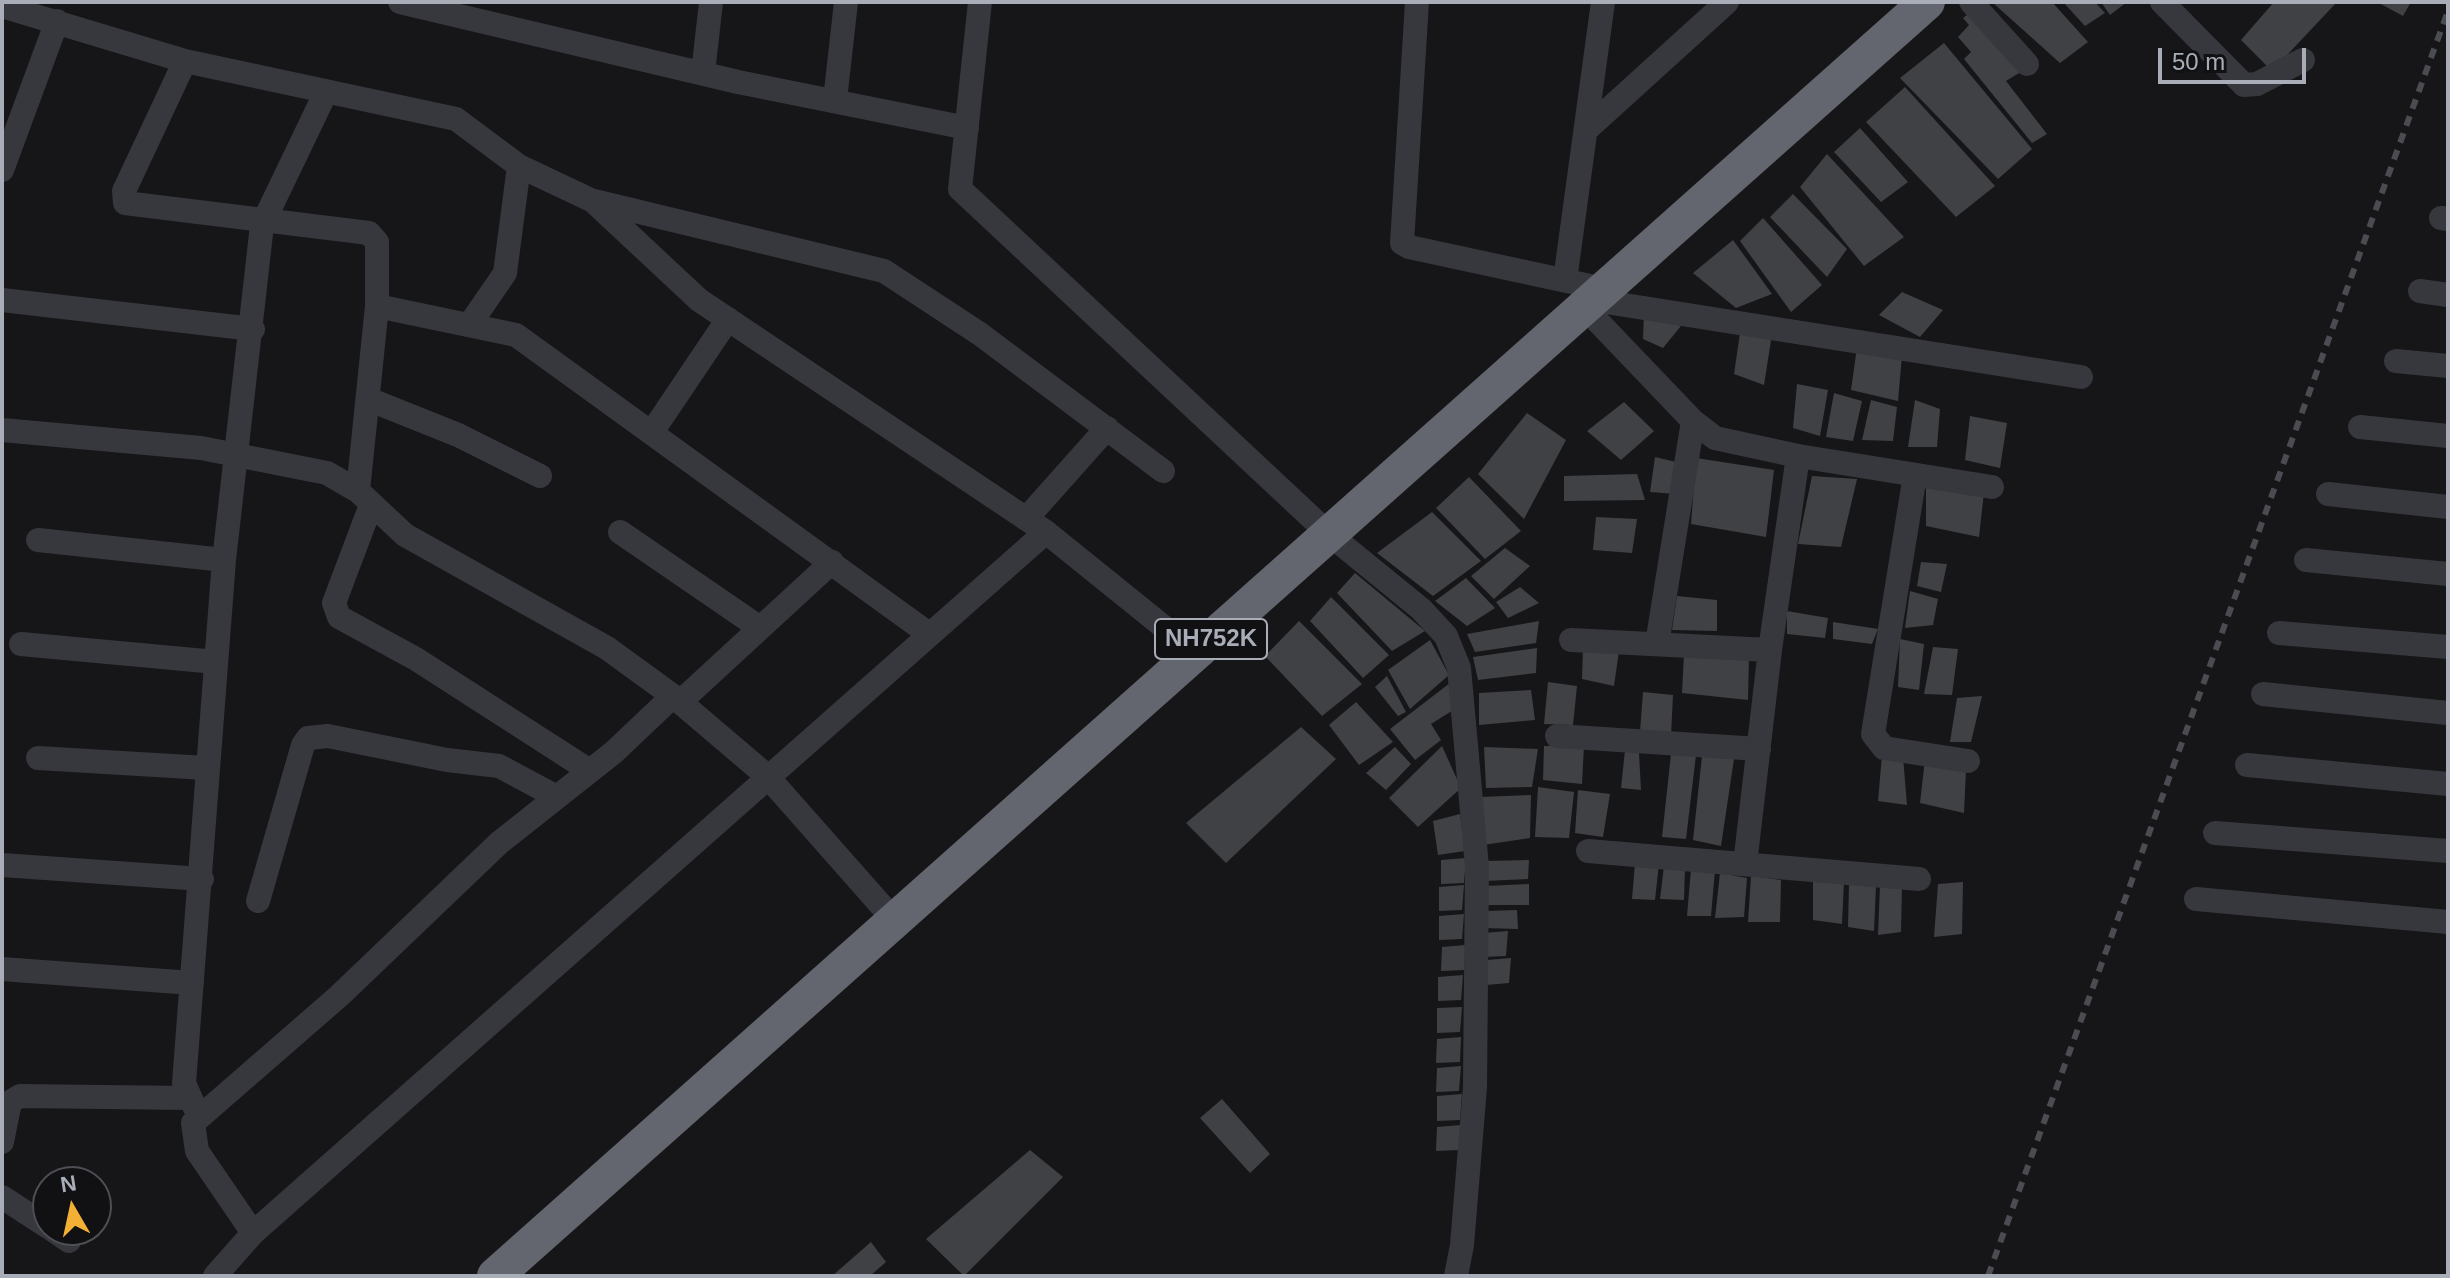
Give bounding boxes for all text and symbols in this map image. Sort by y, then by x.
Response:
scale bar [2162,32,2310,82]
text: 50 m [2172,48,2225,75]
road number: NH752K [1155,619,1267,659]
north arrow [32,1166,112,1246]
text: N [59,1170,78,1197]

